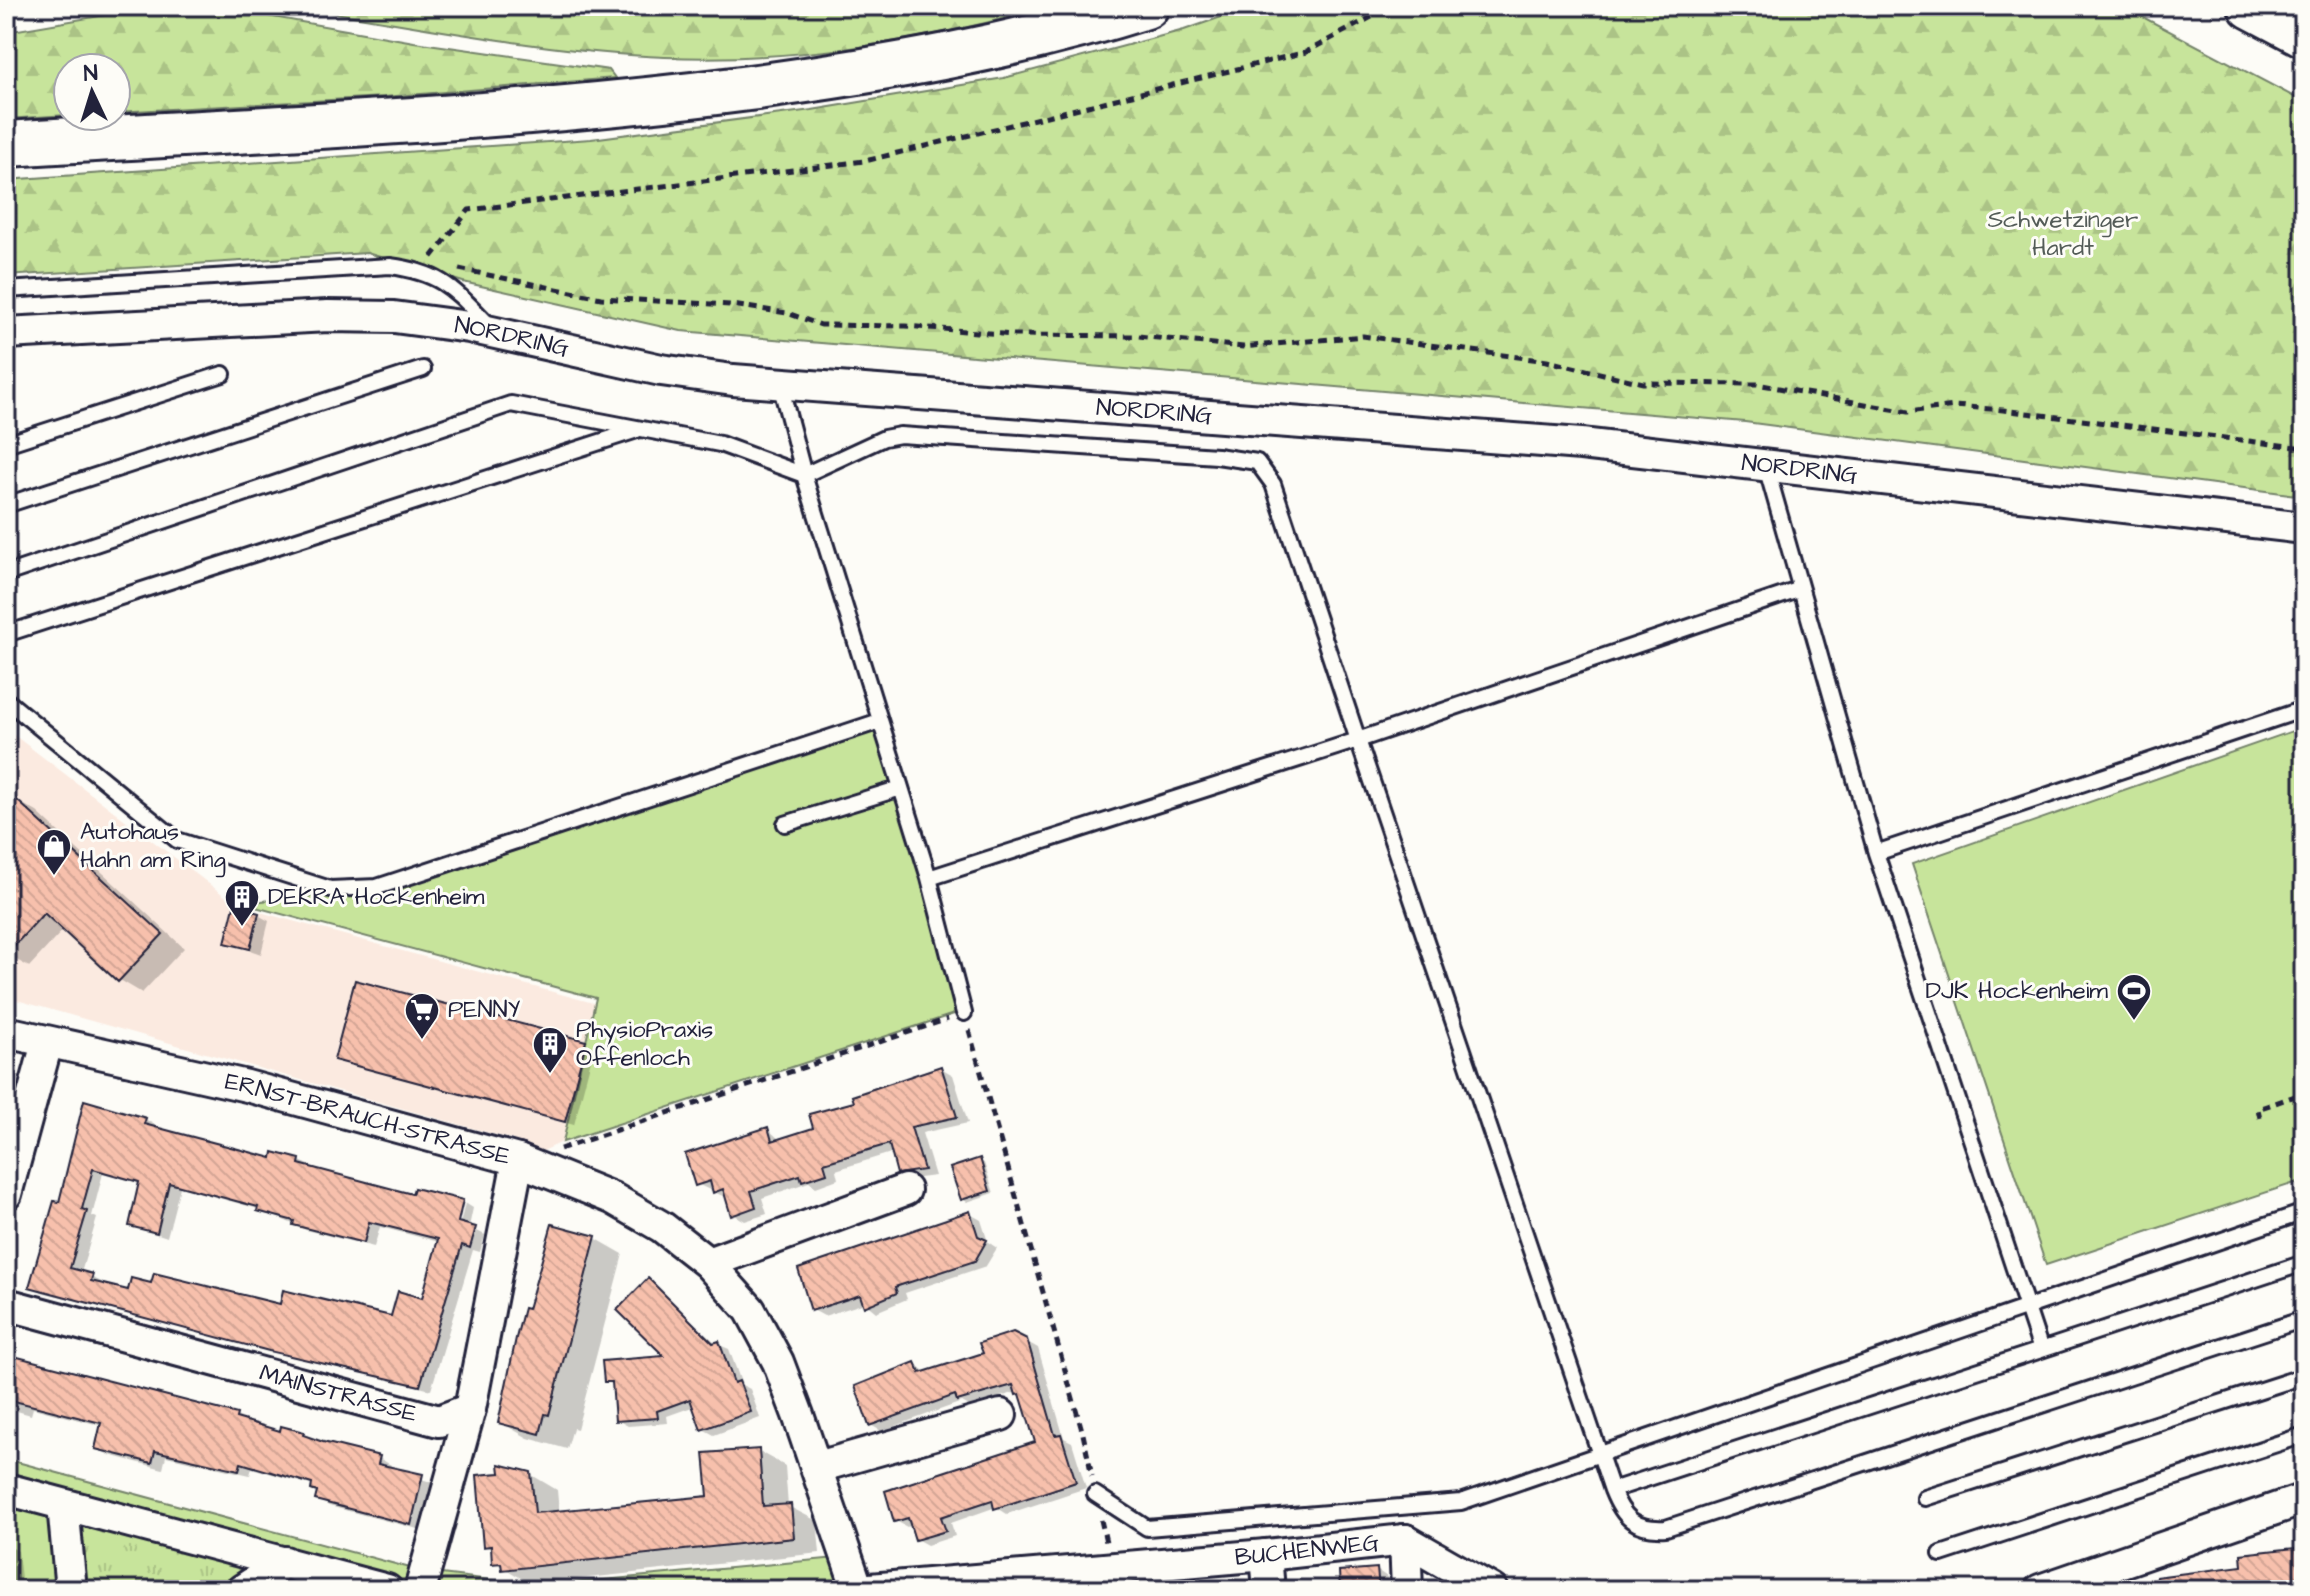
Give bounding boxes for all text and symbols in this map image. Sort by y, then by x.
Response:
north arrow [52,52,132,132]
text: N [83,58,99,89]
park label: Schwetzinger Hardt [1988,203,2138,265]
street label: NORDRING [453,308,573,366]
street label: NORDRING [1095,390,1214,433]
street label: NORDRING [1740,446,1860,493]
place label: Autohaus Hahn am Ring [80,815,226,878]
shop icon: Autohaus Hahn am Ring [35,827,73,877]
building icon: DEKRA Hockenheim [223,878,261,928]
place label: DEKRA Hockenheim [268,880,485,914]
sports icon: DJK Hockenheim [2115,972,2153,1022]
place label: DJK Hockenheim [1925,974,2108,1008]
supermarket icon: PENNY [403,991,441,1041]
place label: PENNY [448,993,521,1027]
place label: PhysioPraxis Offenloch [576,1013,713,1075]
building icon: PhysioPraxis Offenloch [531,1025,569,1075]
street label: ERNST-BRAUCH-STRASSE [222,1065,514,1174]
street label: MAINSTRASSE [256,1356,421,1431]
street label: BUCHENWEG [1234,1526,1381,1575]

